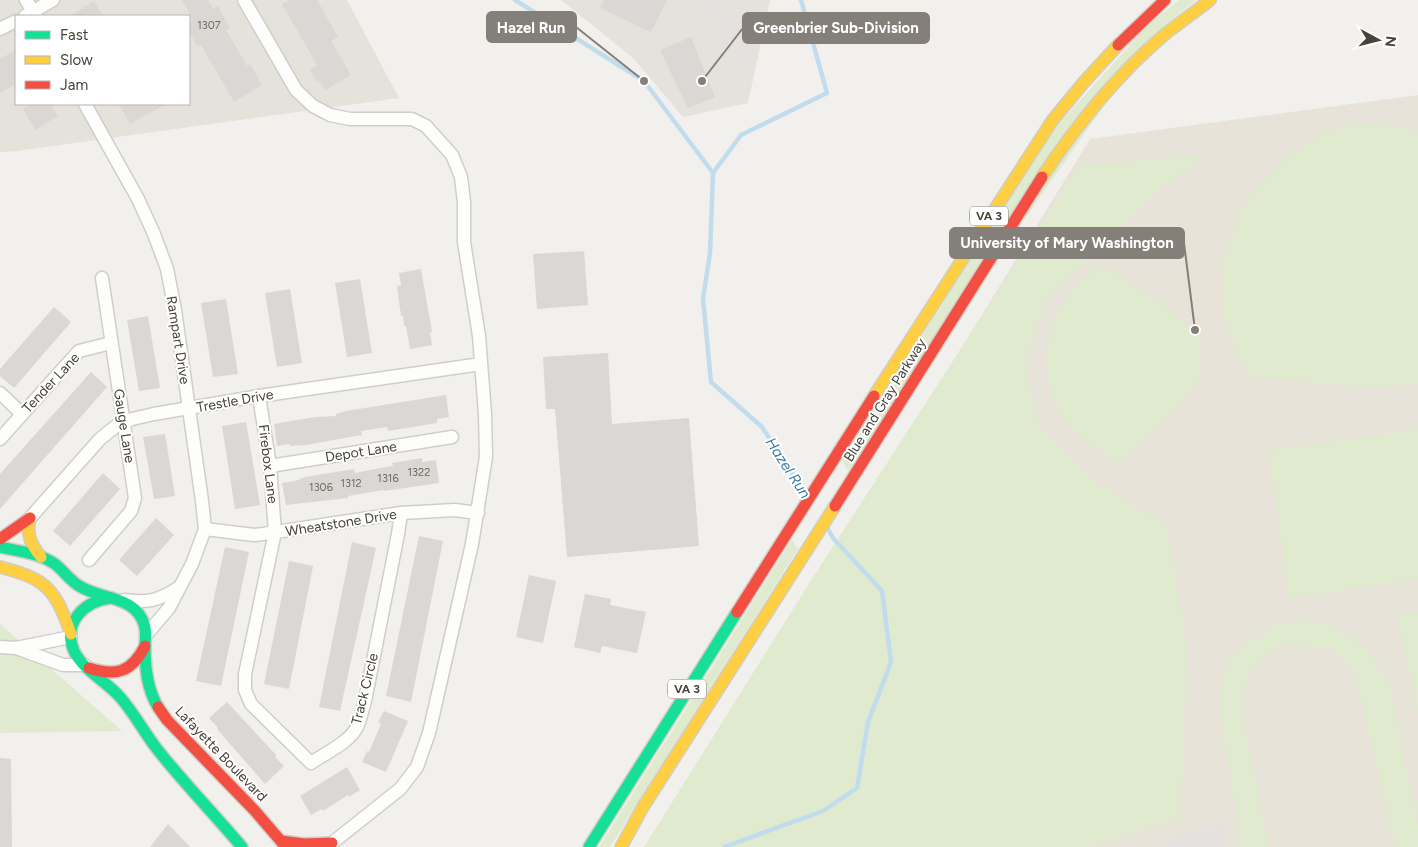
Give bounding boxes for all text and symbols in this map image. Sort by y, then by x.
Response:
callout: Hazel Run [487,12,576,42]
callout: Greenbrier Sub-Division [743,13,929,43]
legend [15,15,190,105]
north arrow [1353,15,1403,65]
house number: 1307 [197,19,221,32]
text: Hazel Run [497,19,565,37]
text: Greenbrier Sub-Division [753,19,919,37]
text: Fast [60,26,89,44]
text: N [1381,35,1400,48]
text: Slow [60,51,93,69]
text: Jam [60,76,88,94]
road number: VA 3 [970,207,1008,226]
callout: University of Mary Washington [950,228,1184,258]
text: University of Mary Washington [960,234,1174,252]
street label: Rampart Drive [163,295,193,386]
street label: Blue and Gray Parkway [840,335,930,465]
street label: Tender Lane [19,349,83,417]
street label: Trestle Drive [195,386,275,416]
street label: Gauge Lane [110,388,138,465]
street label: Firebox Lane [255,424,281,505]
water label: Hazel Run [762,434,814,502]
street label: Depot Lane [324,438,398,466]
house number: 1322 [408,466,430,479]
house number: 1316 [377,472,399,485]
house number: 1312 [340,477,362,490]
house number: 1306 [309,481,333,494]
street label: Wheatstone Drive [284,506,398,540]
street label: Track Circle [348,651,382,727]
road number: VA 3 [668,680,706,699]
street label: Lafayette Boulevard [171,703,271,805]

